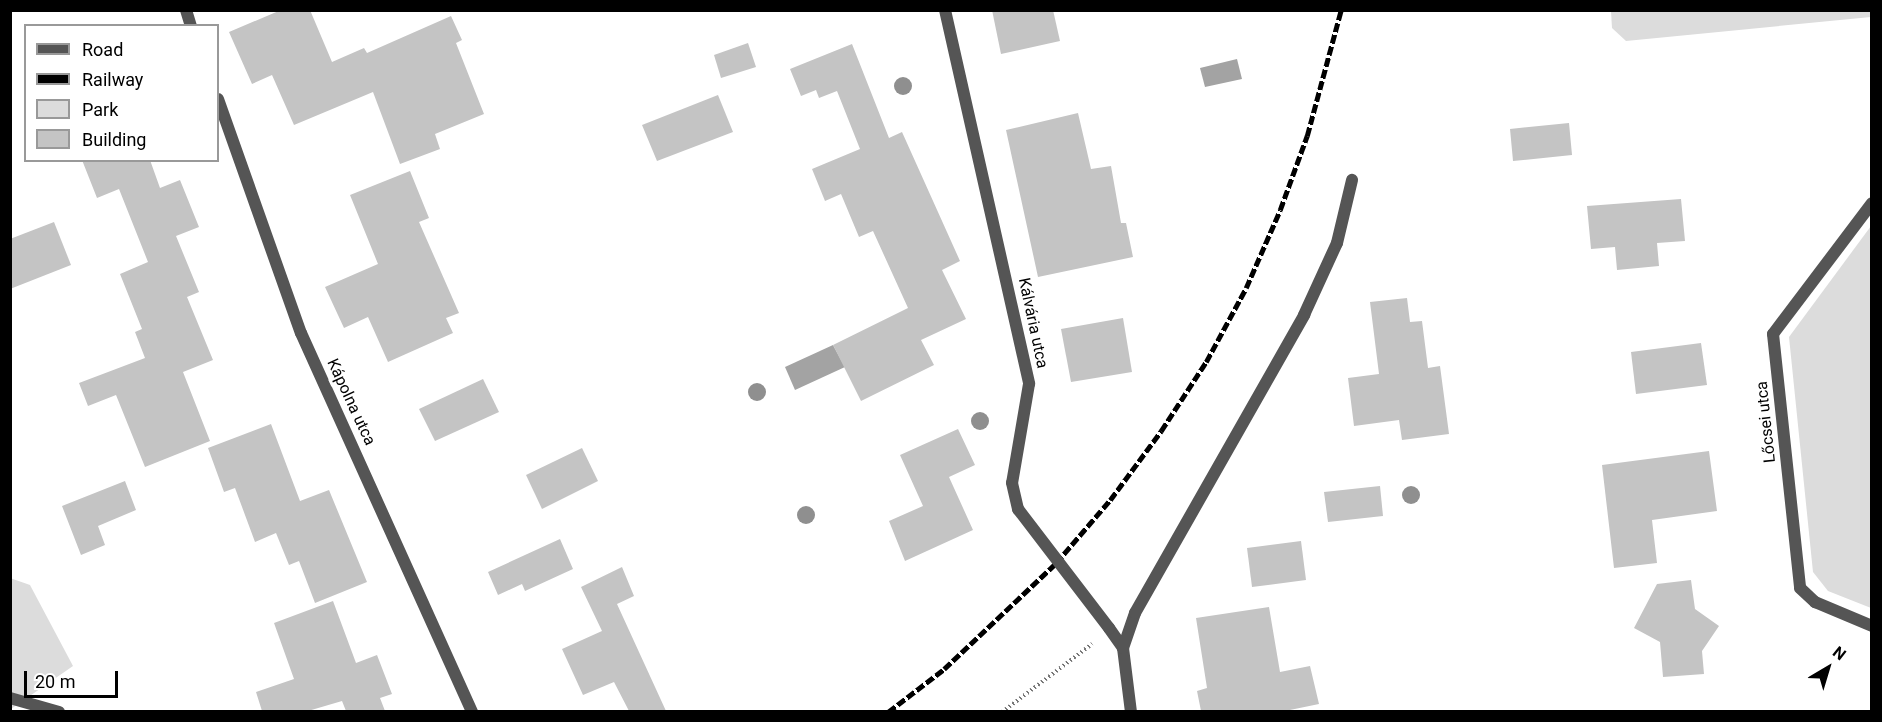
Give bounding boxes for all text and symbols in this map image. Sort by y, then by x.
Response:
legend [24,24,219,162]
text: Road [82,39,123,60]
text: Railway [82,69,143,90]
text: Park [82,99,118,120]
text: Building [82,129,146,150]
street label: Kálvária utca [1014,276,1052,370]
street label: Kápolna utca [323,356,379,448]
street label: Lőcsei utca [1752,380,1780,464]
north arrow [1798,638,1858,698]
text: N [1829,642,1850,664]
scale bar [27,659,122,697]
text: 20 m [35,671,75,692]

